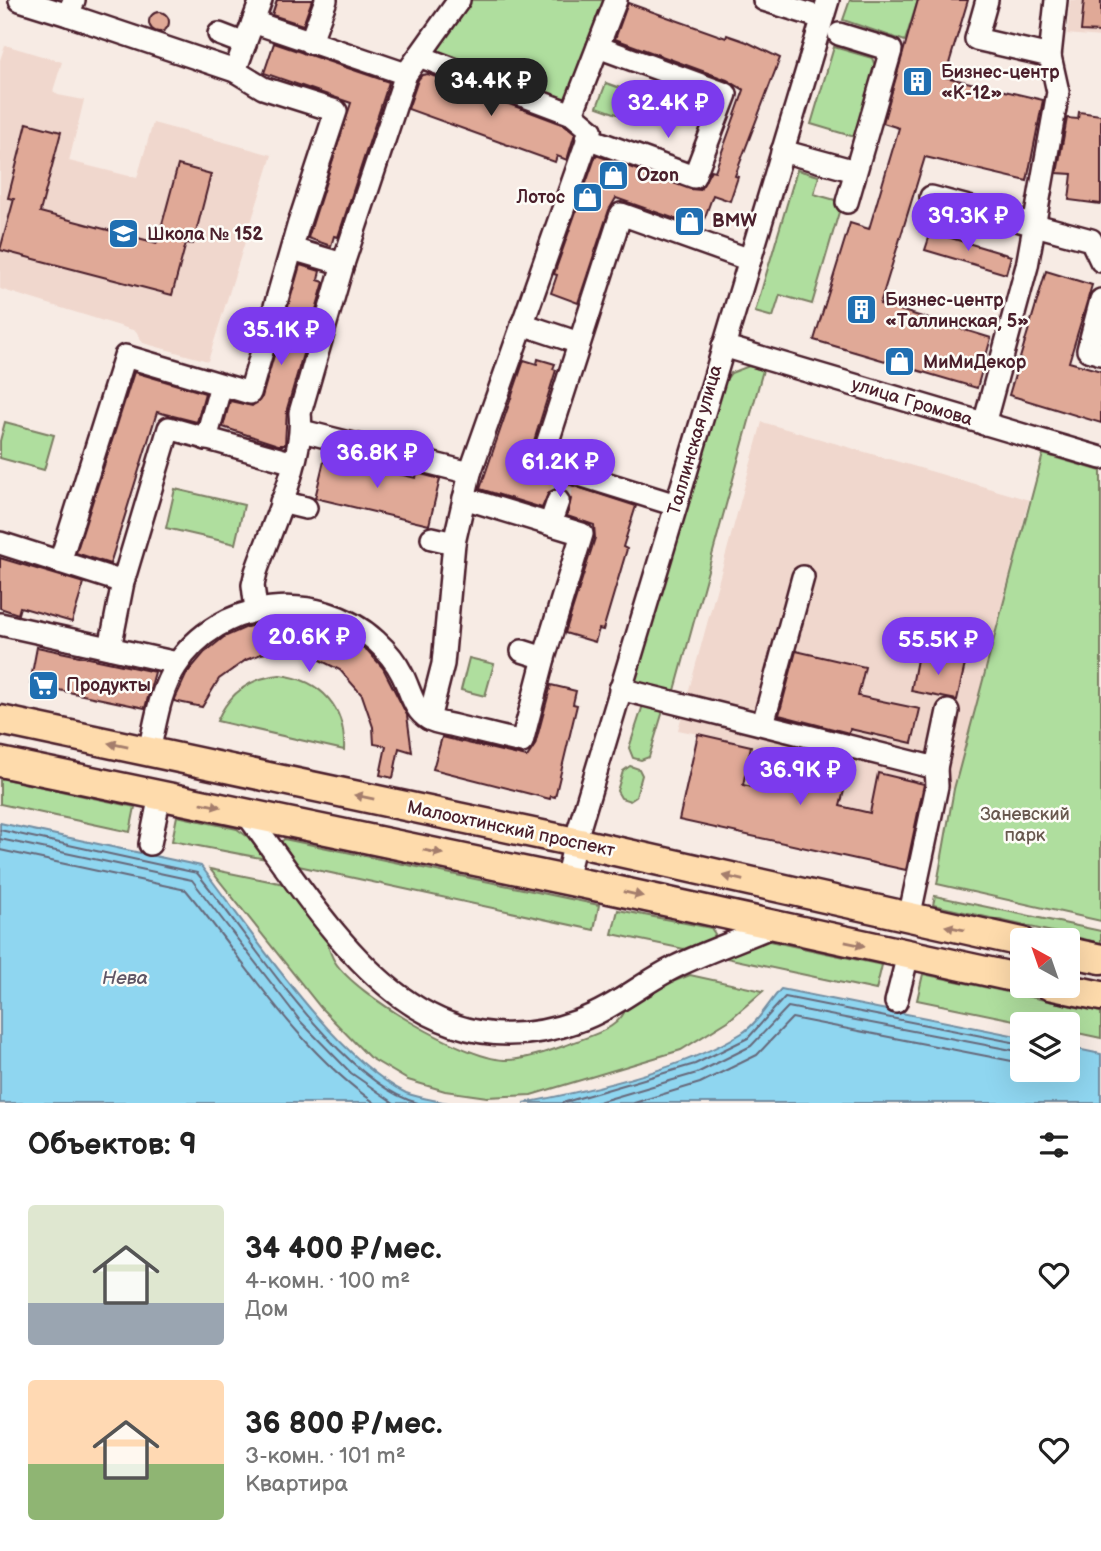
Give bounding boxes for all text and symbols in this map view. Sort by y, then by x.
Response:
pin: 34.4K ₽ [426,58,556,118]
place label: Бизнес-центр «К-12» [941,62,1060,104]
building icon: Бизнес-центр «К-12» [901,65,935,99]
text: 34.4K ₽ [451,67,531,95]
pin: 32.4K ₽ [603,80,733,140]
text: 32.4K ₽ [627,89,709,117]
shop icon: Ozon [597,158,631,192]
place label: Ozon [637,165,679,186]
shop icon: Лотос [571,180,605,214]
place label: Лотос [516,187,565,208]
pin: 39.3K ₽ [903,194,1033,253]
text: 39.3K ₽ [928,202,1008,230]
shop icon: BMW [672,204,706,238]
place label: BMW [712,211,757,232]
school or university icon: Школа № 152 [107,217,141,251]
place label: Школа № 152 [147,224,263,245]
place label: Бизнес-центр «Таллинская, 5» [885,290,1029,332]
building icon: Бизнес-центр «Таллинская, 5» [845,293,879,327]
pin: 35.1K ₽ [216,308,346,367]
text: 35.1K ₽ [243,316,319,344]
shop icon: МиМиДекор [883,345,917,379]
place label: МиМиДекор [923,352,1027,373]
street label: Таллинская улица [664,362,727,517]
street label: улица Громова [849,374,975,430]
pin: 36.8K ₽ [312,430,442,490]
text: 36.8K ₽ [336,439,418,467]
pin: 61.2K ₽ [495,440,625,499]
text: 61.2K ₽ [521,448,599,476]
pin: 20.6K ₽ [244,614,374,674]
pin: 55.5K ₽ [873,618,1003,677]
text: 20.6K ₽ [268,623,350,651]
text: 55.5K ₽ [898,626,978,654]
supermarket icon: Продукты [26,668,60,702]
place label: Продукты [66,675,151,696]
one-way arrow [107,739,129,750]
pin: 36.9K ₽ [735,748,865,807]
text: 36.9K ₽ [759,756,841,784]
one-way arrow [353,791,375,802]
street label: Малоохтинский проспект [405,797,617,861]
one-way arrow [200,800,222,811]
park label: Заневский парк [980,804,1070,846]
one-way arrow [422,847,444,858]
one-way arrow [722,872,744,883]
one-way arrow [622,889,644,900]
one-way arrow [944,922,966,933]
north arrow [1010,928,1080,998]
map controls [1010,928,1080,1082]
one-way arrow [844,938,866,949]
water label: Нева [102,967,148,990]
button: layers [1010,1012,1080,1082]
icon: filters [1035,1126,1073,1164]
text: Объектов: 9 [28,1127,197,1163]
text: 34 400 ₽/мес. [245,1231,442,1267]
icon: home [84,1233,168,1317]
icon: heart [1035,1256,1073,1294]
text: 4-комн. · 100 m² [245,1267,410,1295]
text: Дом [245,1295,288,1323]
text: 36 800 ₽/мес. [245,1406,443,1442]
icon: home [84,1408,168,1492]
icon: heart [1035,1431,1073,1469]
text: 3-комн. · 101 m² [245,1442,406,1470]
text: Квартира [245,1470,348,1498]

